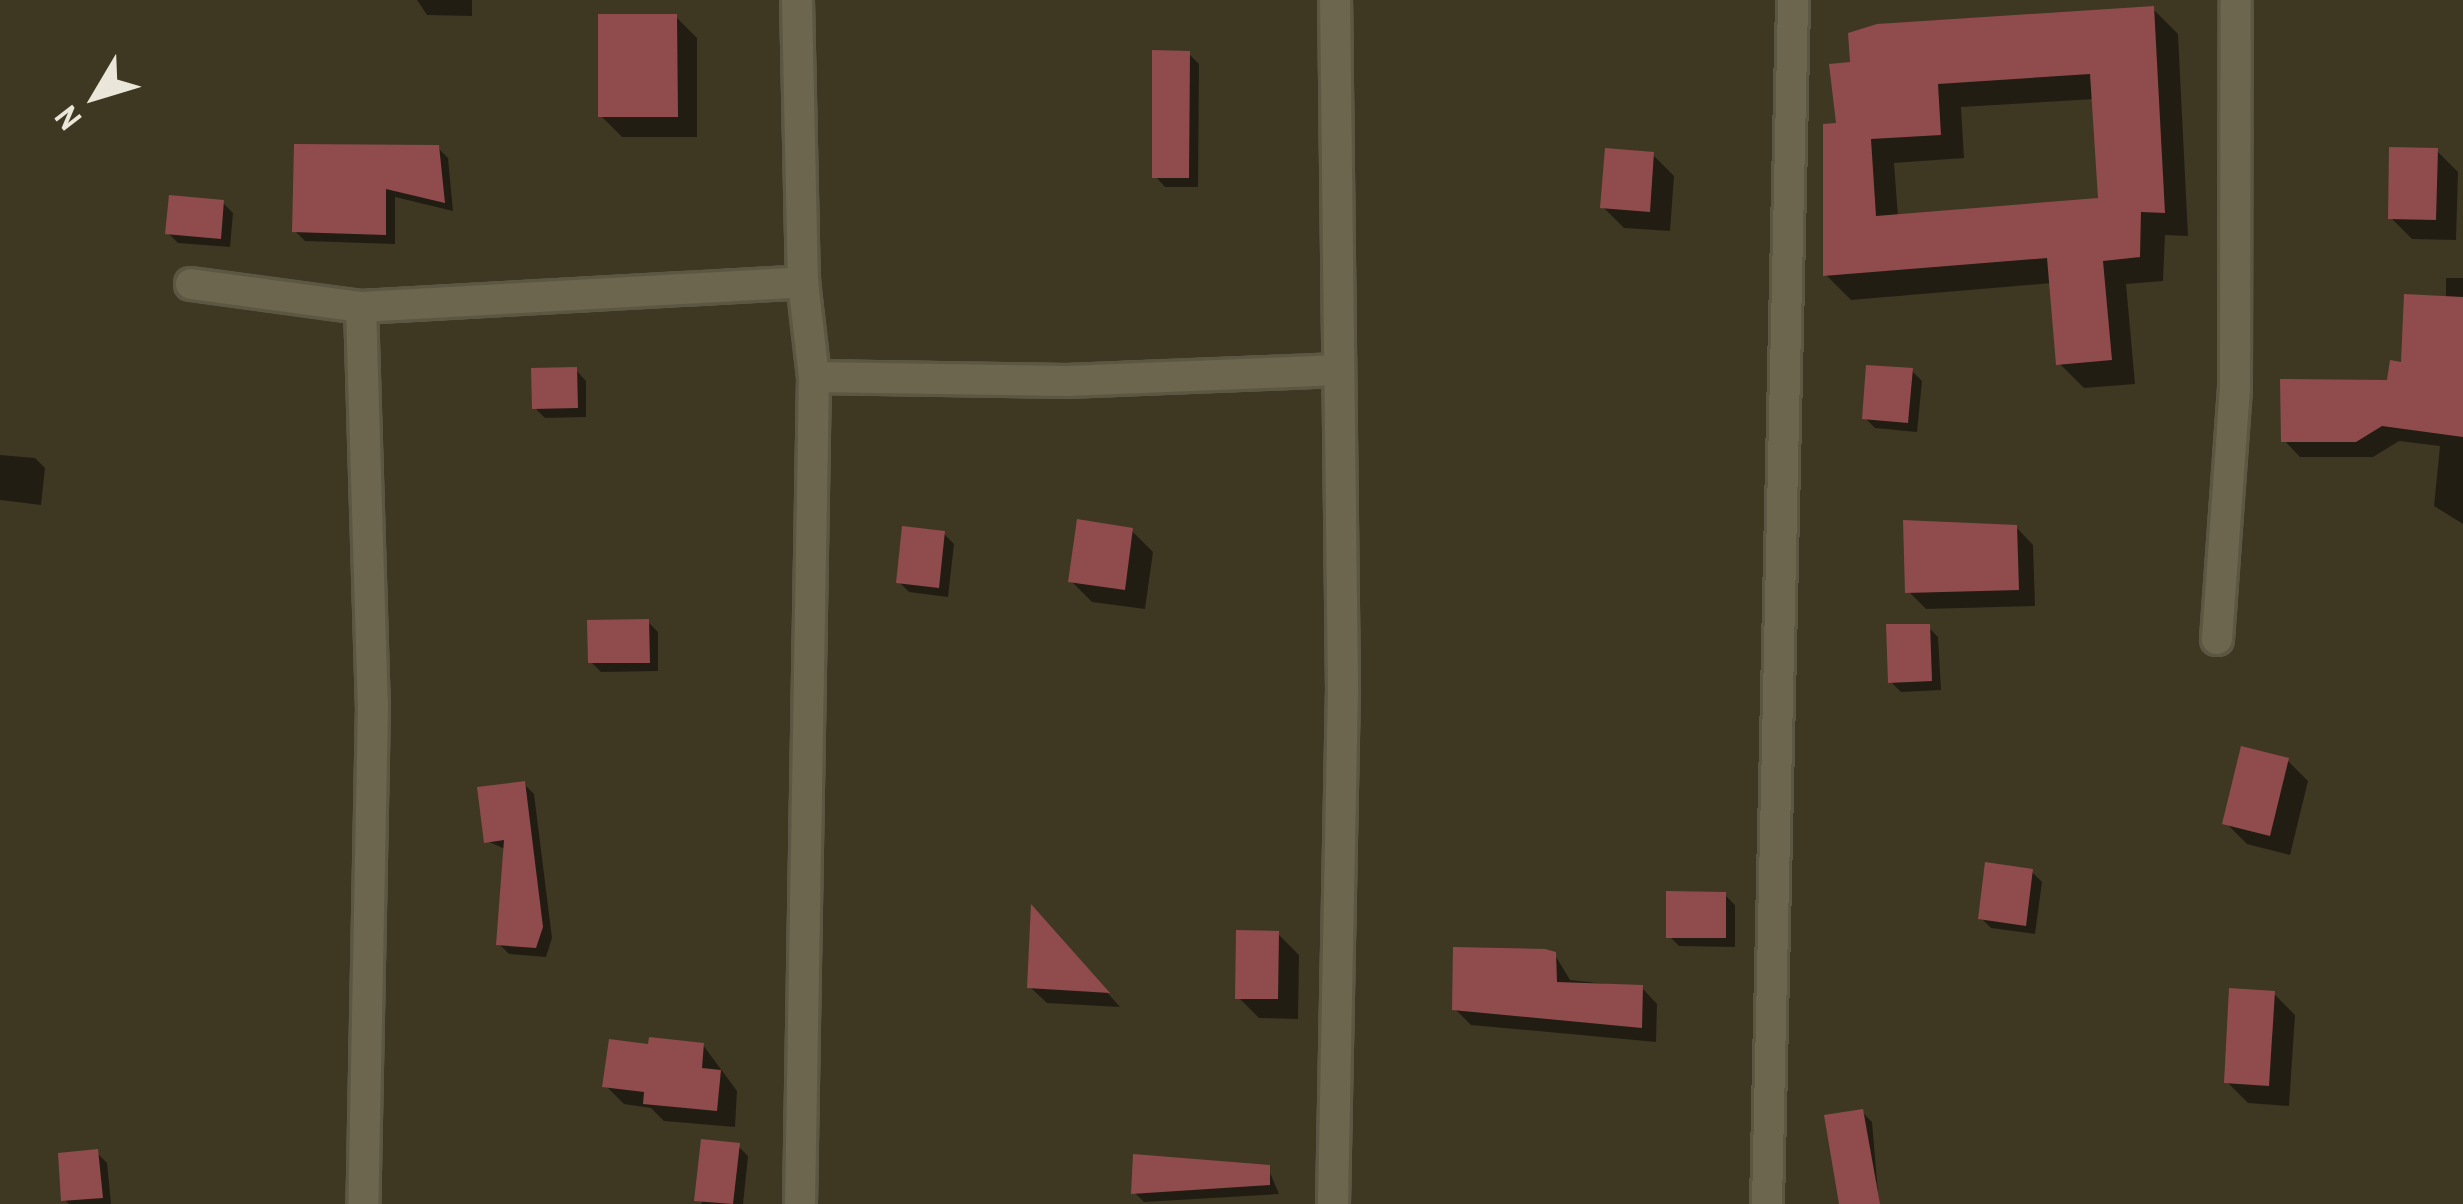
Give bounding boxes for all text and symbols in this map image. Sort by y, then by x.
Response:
north arrow [36,36,156,156]
text: N [44,97,91,139]

